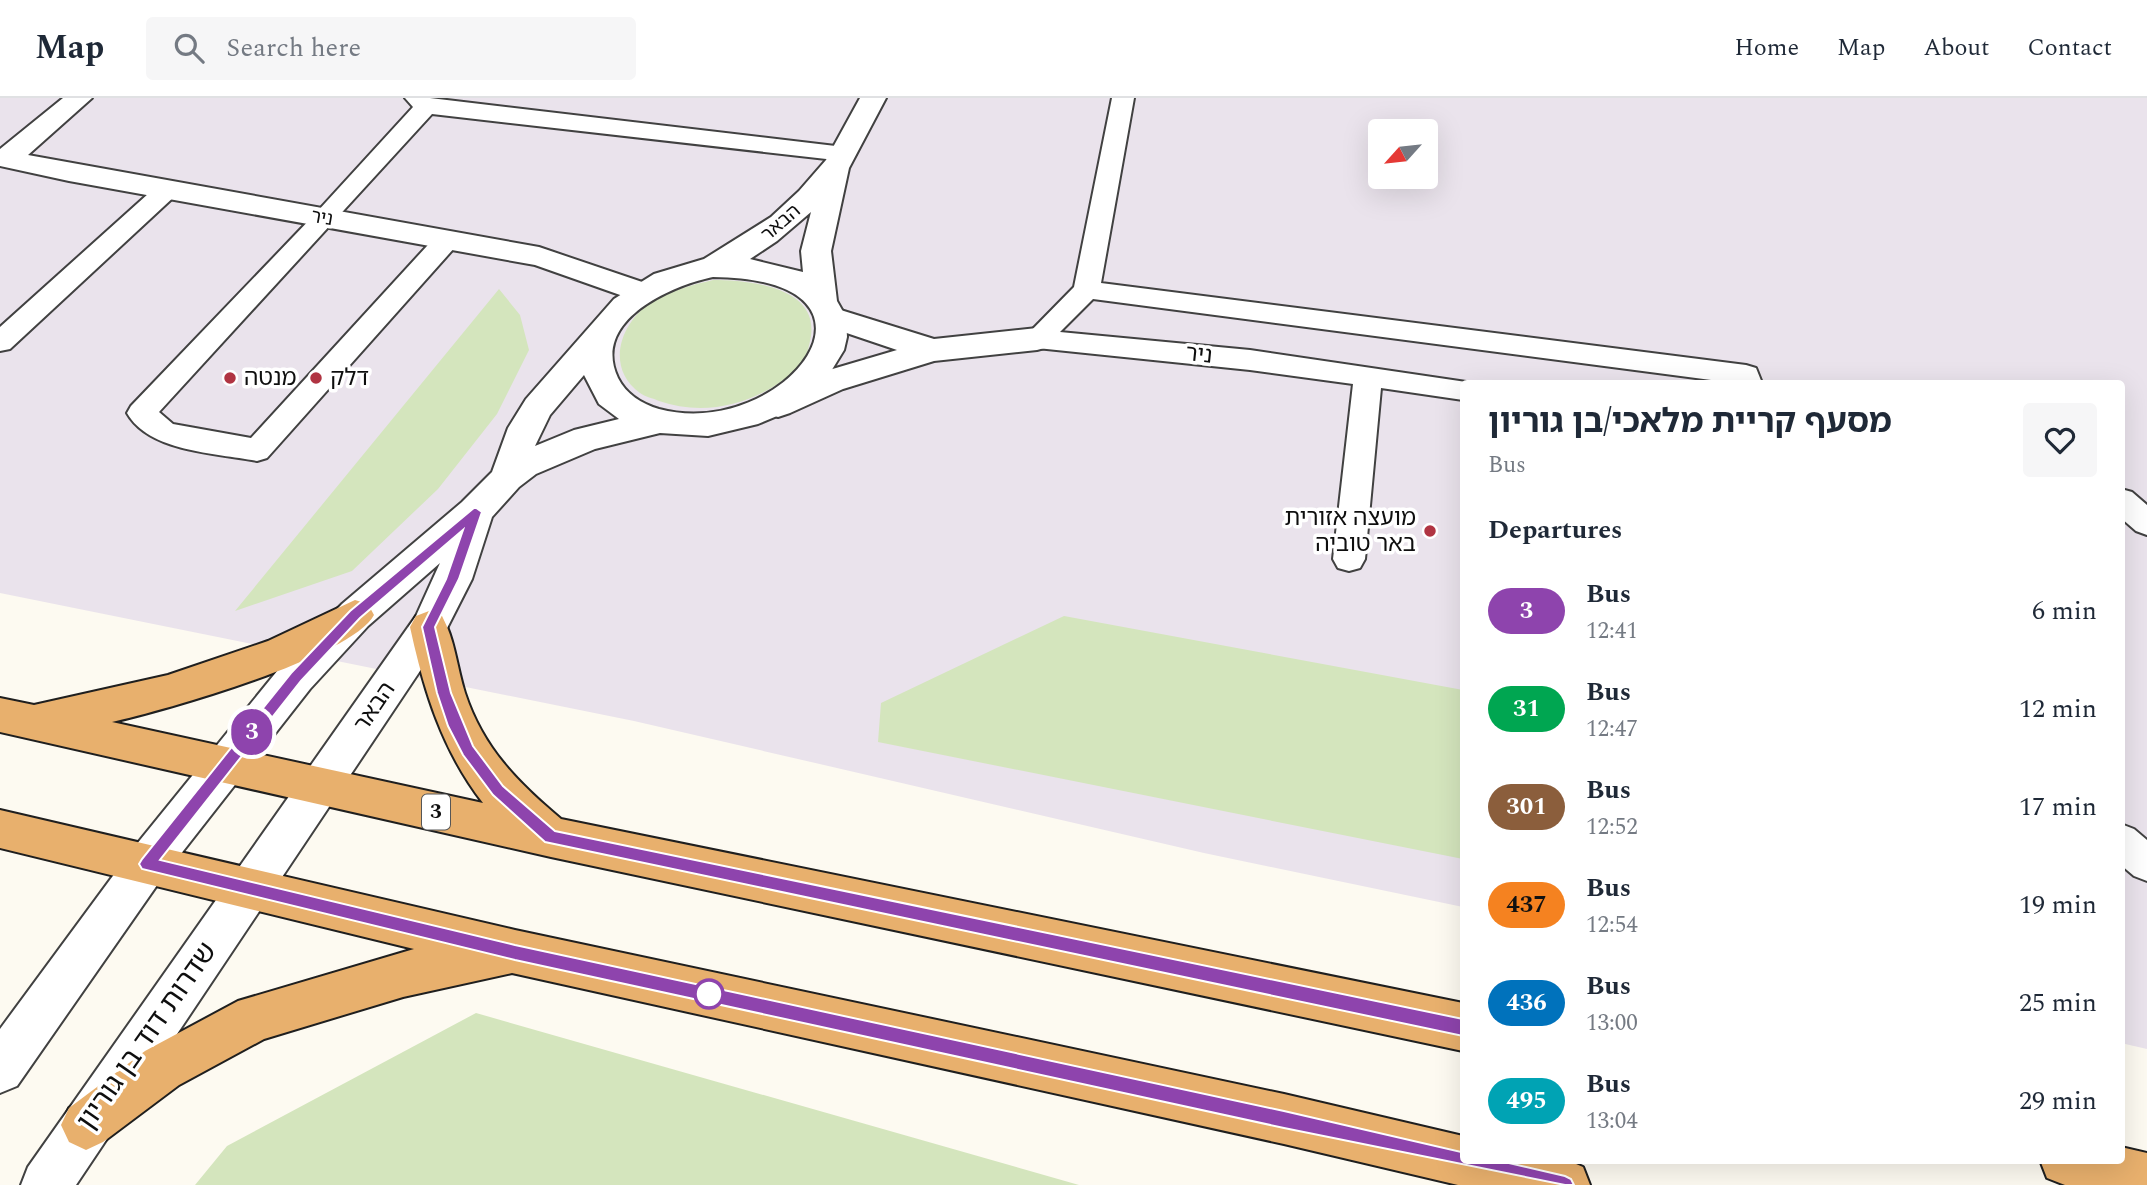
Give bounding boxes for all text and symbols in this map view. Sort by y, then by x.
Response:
search box [146,17,636,80]
text: Map [35,23,104,73]
text: Search here [226,28,361,68]
icon: search [170,29,208,67]
text: Home [1734,30,1799,66]
text: Map [1837,30,1885,66]
text: About [1923,30,1989,66]
text: Contact [2027,30,2112,66]
north arrow [1368,119,1438,189]
map controls [1368,119,1438,189]
street label: הבאר [755,197,807,249]
street label: ניר [309,202,335,234]
street label: ניר [1184,336,1214,374]
place label: מנטה [244,361,297,396]
place label: דלק [330,361,369,396]
marker: מנטה [222,370,238,386]
marker: דלק [308,370,324,386]
text: מסעף קריית מלאכי/בן גוריון [1488,397,1892,447]
button: heart [2023,403,2097,477]
text: Bus [1488,448,1526,483]
place label: מועצה אזורית באר טוביה [1284,501,1416,562]
text: Departures [1488,510,1622,550]
marker: מועצה אזורית באר טוביה [1422,523,1438,539]
text: Bus [1586,574,1631,614]
text: 6 min [2032,591,2097,631]
text: 3 [1520,593,1533,629]
text: 12:41 [1586,614,1638,649]
text: Bus [1586,672,1631,712]
street label: הבאר [345,675,405,739]
text: 12 min [2019,689,2097,729]
text: 31 [1513,691,1540,727]
line badge: 3 [229,709,275,755]
text: 12:47 [1586,712,1638,747]
text: 3 [245,714,259,750]
text: Bus [1586,770,1631,810]
text: 17 min [2019,787,2097,827]
text: 301 [1506,789,1547,825]
road number: 3 [422,794,450,830]
text: 12:52 [1586,810,1638,845]
text: Bus [1586,868,1631,908]
text: 19 min [2019,885,2097,925]
text: 437 [1506,887,1547,923]
text: 12:54 [1586,908,1638,943]
street label: שדרות דוד בן גוריון [66,933,228,1139]
text: Bus [1586,966,1631,1006]
unlabelled marker [694,979,724,1009]
text: 25 min [2019,983,2097,1023]
text: 436 [1506,985,1547,1021]
text: 13:00 [1586,1006,1638,1041]
text: Bus [1586,1064,1631,1104]
text: 29 min [2019,1081,2097,1121]
text: 495 [1506,1083,1547,1119]
text: 13:04 [1586,1104,1638,1139]

